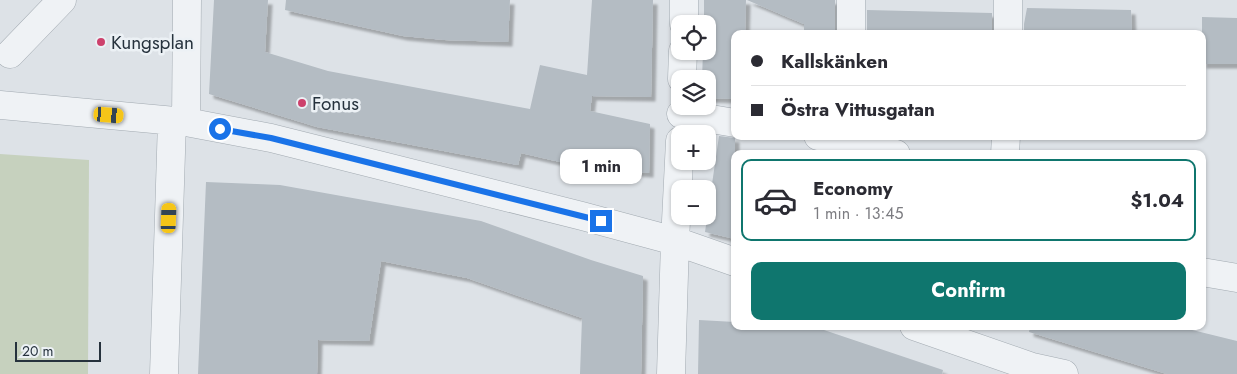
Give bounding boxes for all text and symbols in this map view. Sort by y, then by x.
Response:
map controls [671,15,716,225]
button: locate [671,15,716,60]
place label: Kungsplan [111,29,194,56]
marker: Kungsplan [95,36,107,48]
text: Kallskänken [781,48,888,75]
button: layers [671,70,716,115]
place label: Fonus [312,90,359,117]
text: Östra Vittusgatan [781,96,935,123]
marker: Fonus [296,97,308,109]
car [93,106,124,124]
route start [209,118,231,140]
button: + [671,125,716,170]
callout: 1 min [560,148,642,184]
text: 1 min [581,155,621,178]
text: Economy [813,175,893,202]
icon: car [753,178,798,223]
button: − [671,180,716,225]
text: $1.04 [1131,187,1184,214]
text: 1 min · 13:45 [813,202,904,225]
car [160,203,177,233]
route end [590,210,612,232]
button: Confirm [751,262,1186,320]
scale bar [15,339,101,362]
text: 20 m [22,341,54,361]

